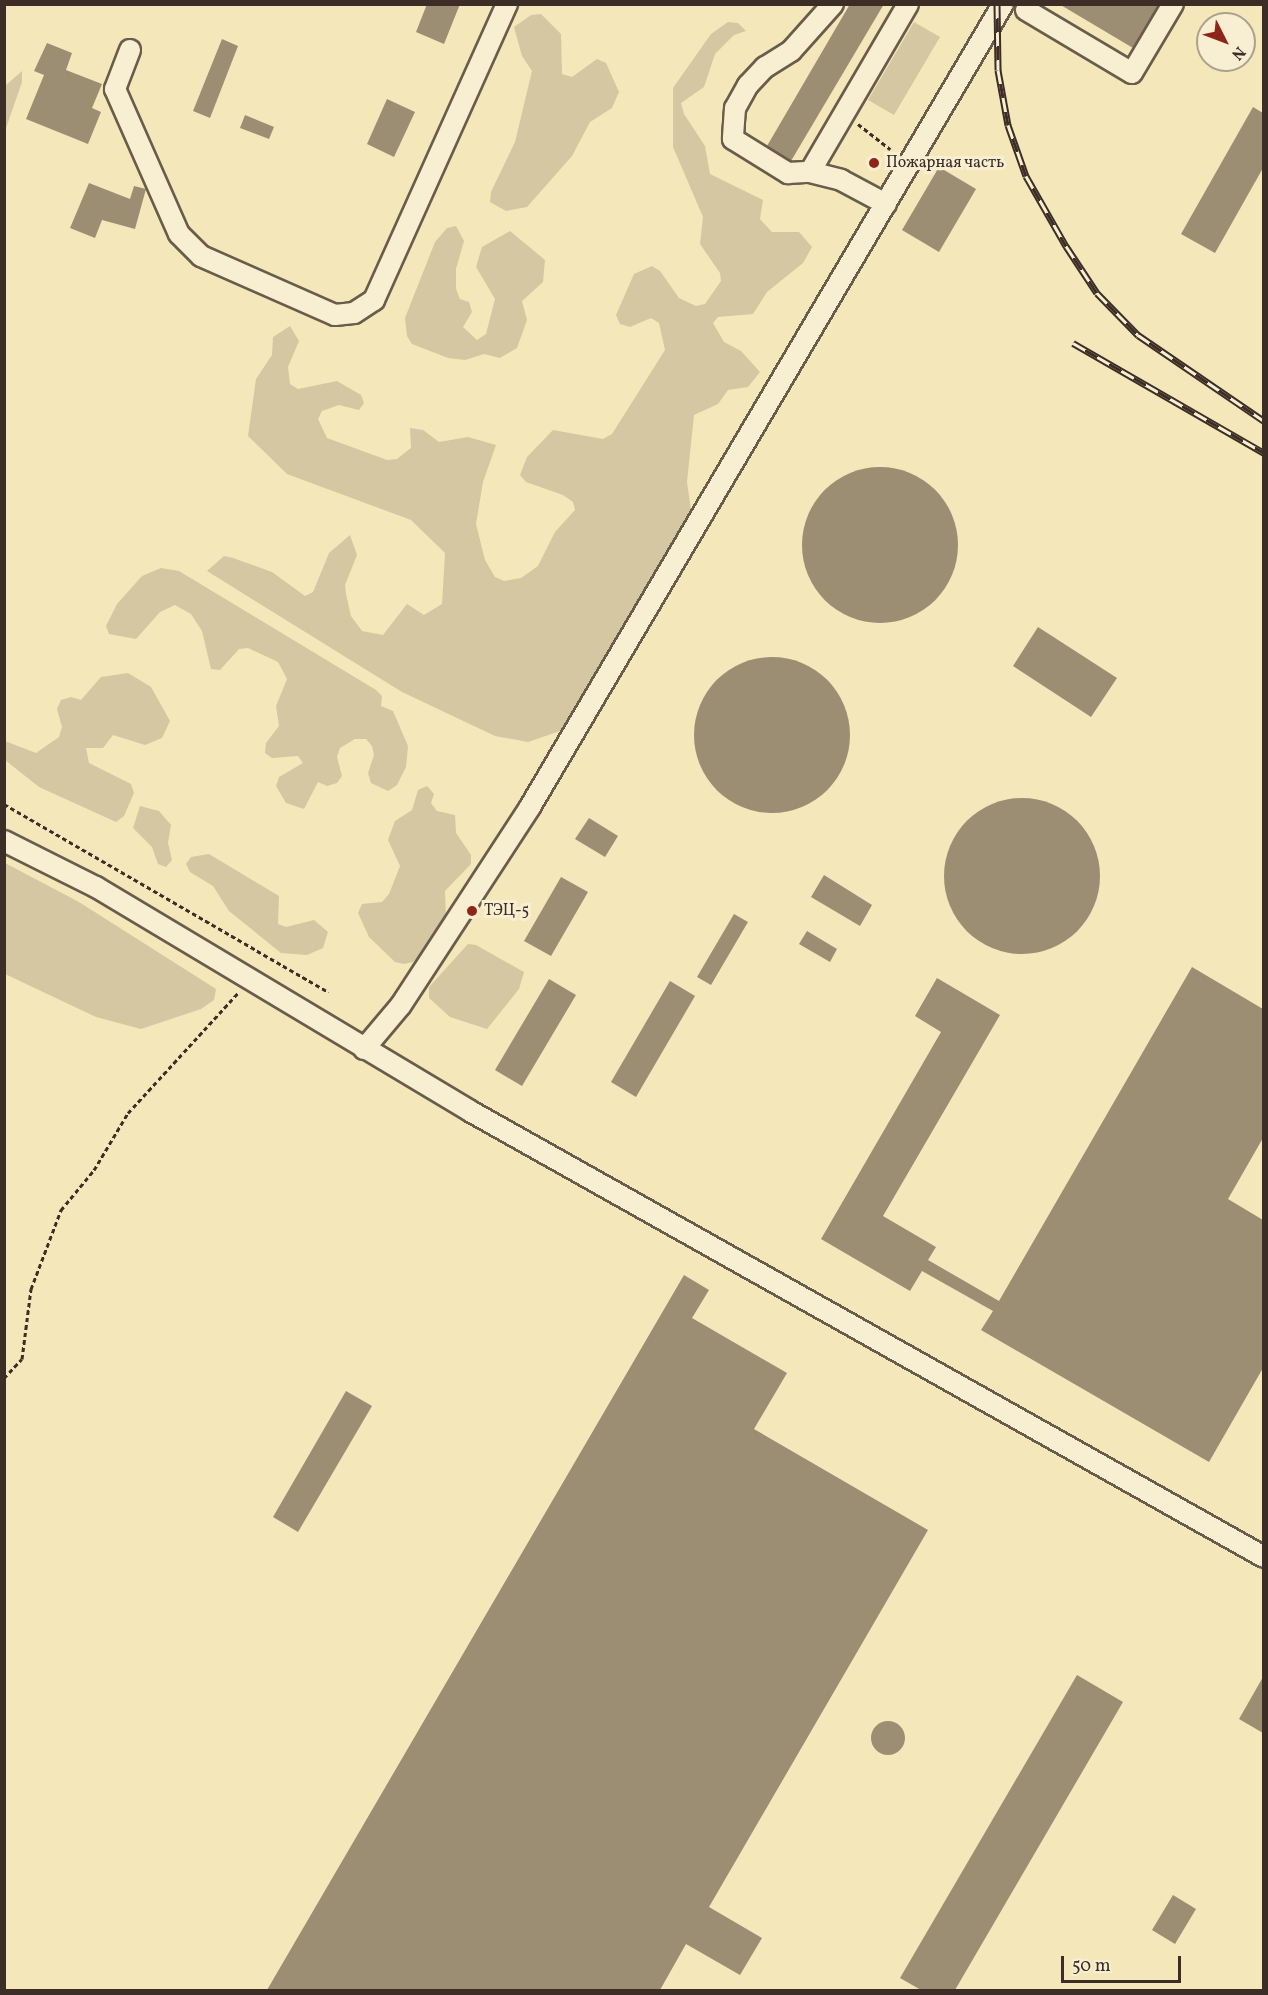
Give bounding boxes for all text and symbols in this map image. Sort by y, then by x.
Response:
north arrow [1196,12,1256,72]
text: N [1226,41,1250,64]
place label: Пожарная часть [886,153,1005,173]
marker: Пожарная часть [867,156,881,170]
place label: ТЭЦ-5 [484,901,529,921]
marker: ТЭЦ-5 [465,904,479,918]
scale bar [1064,1944,1184,1982]
text: 50 m [1072,1954,1111,1979]

